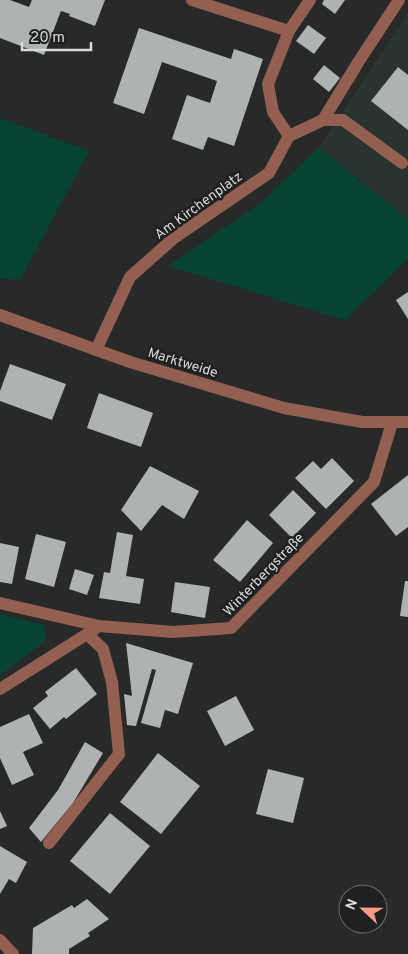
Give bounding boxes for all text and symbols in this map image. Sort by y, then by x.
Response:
scale bar [22,20,91,52]
text: 20 m [30,29,65,48]
street label: Am Kirchenplatz [152,169,246,244]
street label: Marktweide [145,345,220,382]
street label: Winterbergstraße [220,530,308,620]
north arrow [338,884,388,934]
text: N [343,897,362,913]

